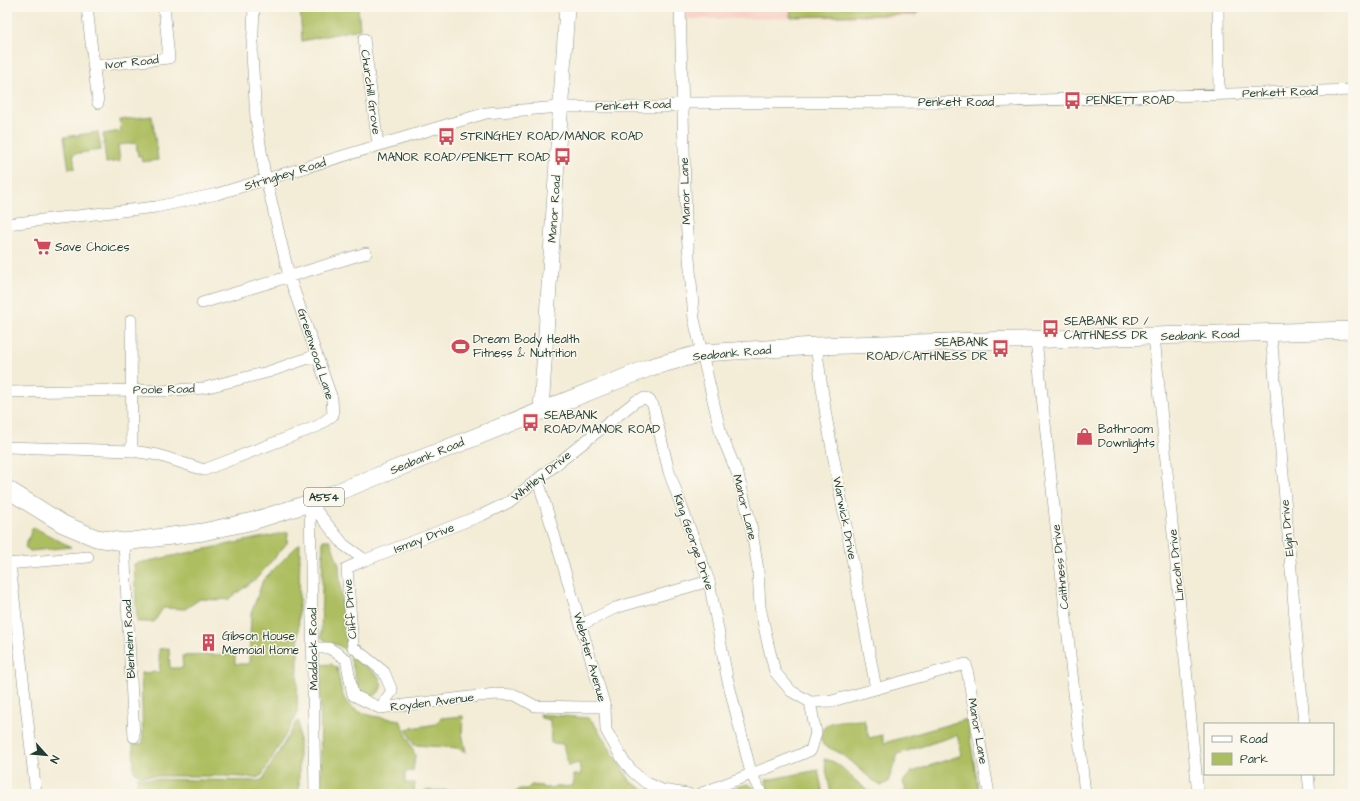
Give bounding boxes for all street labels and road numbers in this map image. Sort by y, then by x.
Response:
street label: Churchill Grove [356,49,385,136]
street label: Ivor Road [104,51,160,74]
street label: Penkett Road [1242,83,1318,102]
street label: Penkett Road [918,94,994,111]
street label: Penkett Road [595,96,671,115]
street label: Stringhey Road [242,154,328,196]
street label: Manor Lane [676,157,695,225]
street label: Manor Road [544,175,565,243]
street label: Greenwood Lane [293,306,338,402]
street label: Seabank Road [1160,326,1240,345]
street label: Seabank Road [692,342,772,365]
street label: Poole Road [133,380,195,399]
street label: Seabank Road [387,434,467,479]
street label: Whitley Drive [508,447,576,507]
street label: Manor Lane [728,472,761,542]
street label: Warwick Drive [828,475,861,562]
road number: A554 [304,488,344,506]
street label: King George Drive [668,492,718,593]
street label: Elgin Drive [1277,498,1299,557]
street label: Ismay Drive [391,519,458,559]
street label: Caithness Drive [1048,523,1073,610]
street label: Lincoln Drive [1164,528,1189,602]
street label: Cliff Drive [339,578,362,640]
street label: Blenheim Road [119,599,140,679]
street label: Maddock Road [304,608,323,690]
street label: Webster Avenue [569,610,611,704]
street label: Royden Avenue [389,689,476,717]
street label: Manor Lane [963,697,992,766]

